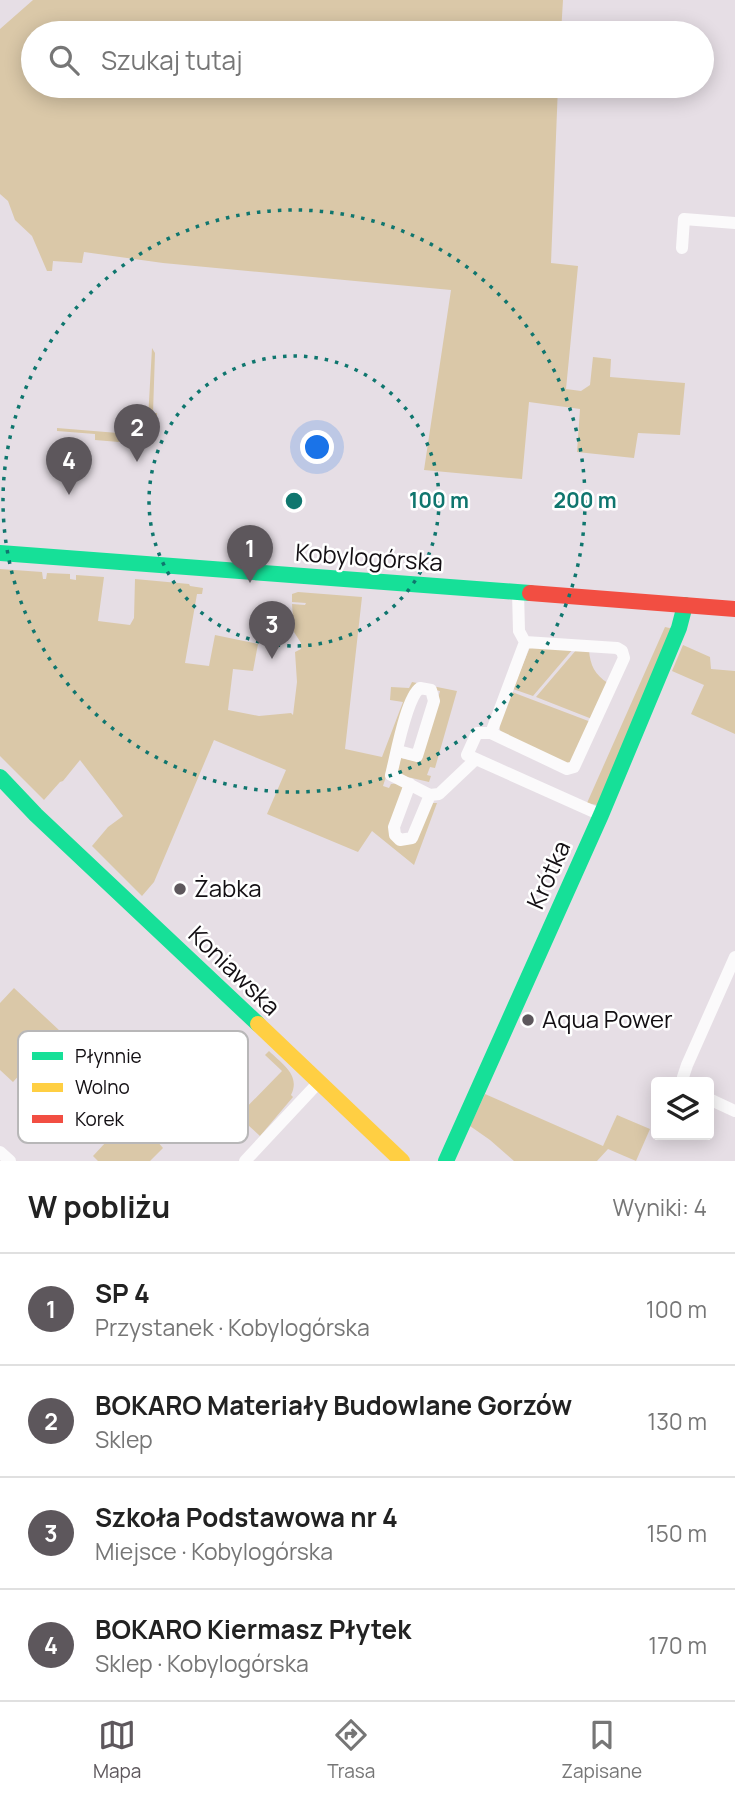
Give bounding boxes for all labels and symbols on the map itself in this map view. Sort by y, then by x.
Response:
pin: 2 [114,404,160,462]
your location [300,430,334,464]
pin: 4 [46,437,92,495]
text: 100 m [409,486,469,514]
text: 200 m [553,486,617,514]
centre of rings [282,489,306,513]
pin: 1 [227,525,273,583]
street label: Kobylogórska [294,535,444,578]
pin: 3 [249,601,295,659]
street label: Krótka [518,835,577,914]
place label: Żabka [194,871,262,904]
marker: Żabka [172,881,188,897]
street label: Koniawska [182,918,288,1022]
place label: Aqua Power [542,1002,673,1035]
marker: Aqua Power [520,1012,536,1028]
legend [18,1031,248,1143]
text: Płynnie [75,1043,142,1069]
text: Wolno [75,1074,130,1100]
text: Korek [75,1106,125,1132]

